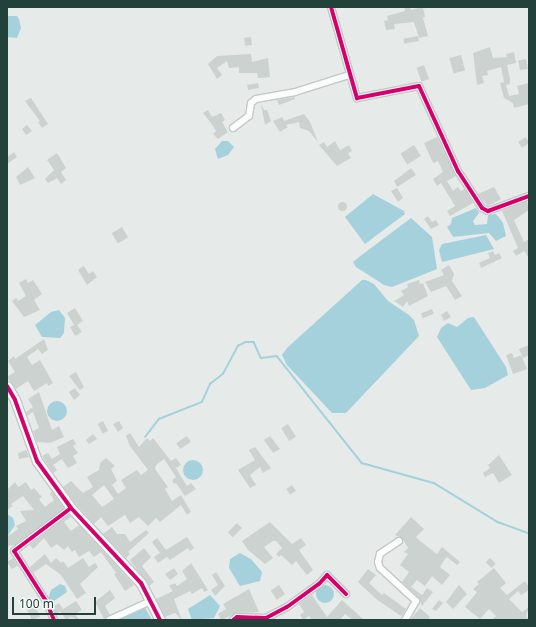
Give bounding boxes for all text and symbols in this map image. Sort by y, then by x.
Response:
scale bar [14,589,98,615]
text: 100 m [19,595,54,612]

